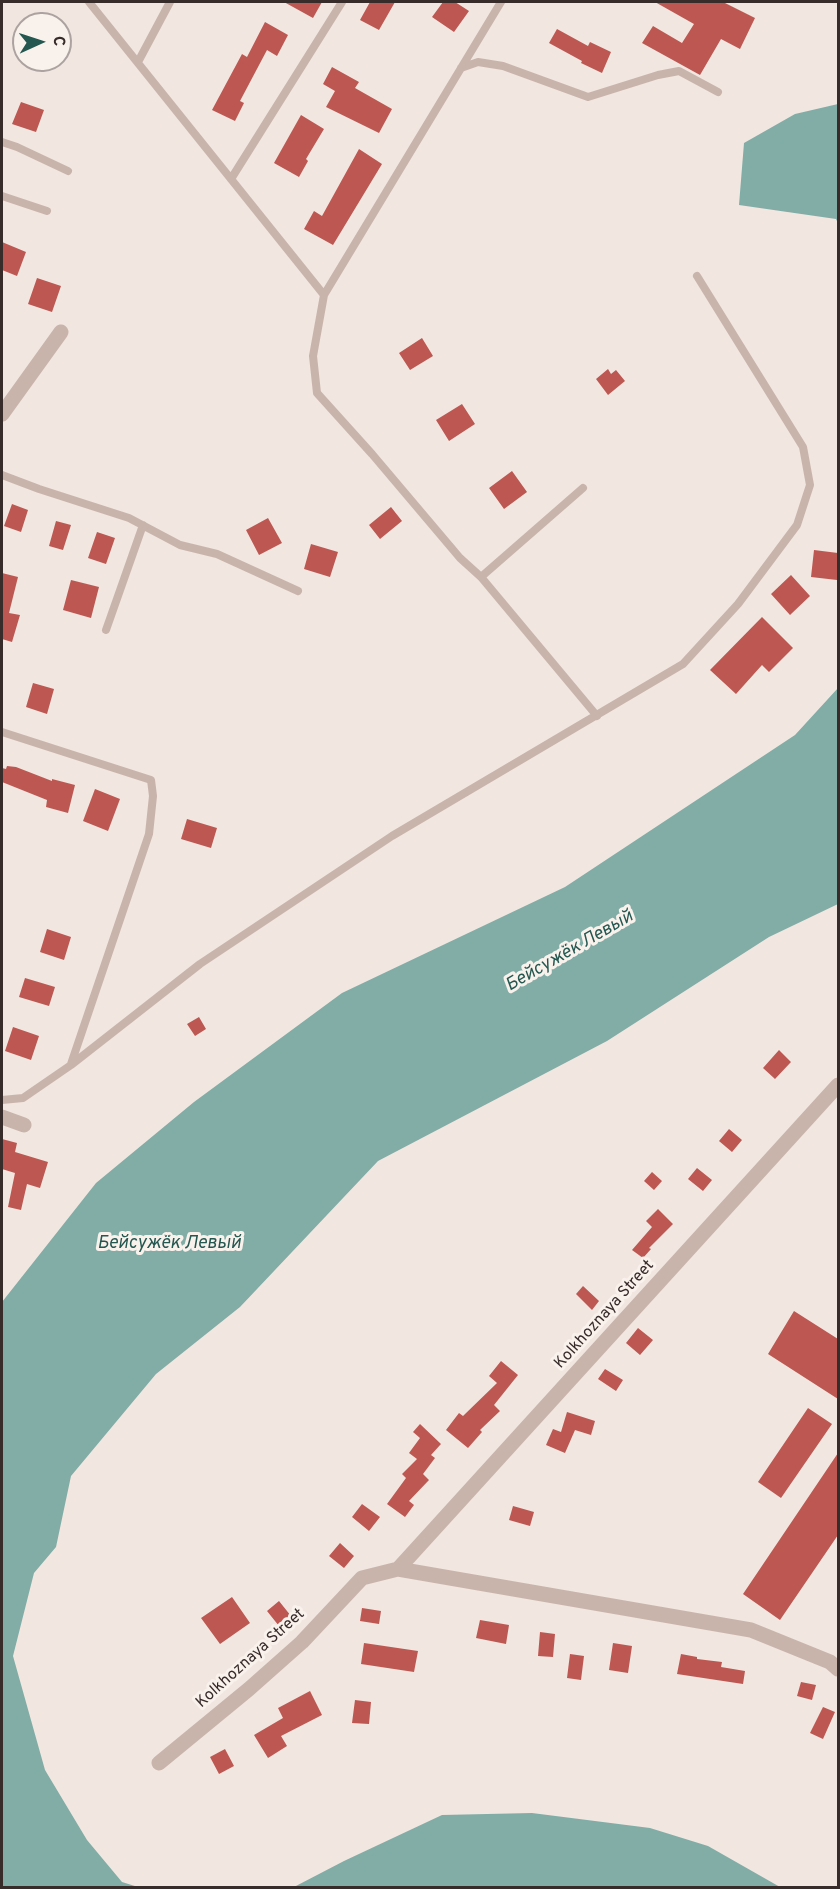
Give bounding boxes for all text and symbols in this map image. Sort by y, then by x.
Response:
north arrow [12,12,72,72]
text: С [48,36,68,47]
water label: Бейсужёк Левый [502,907,638,997]
water label: Бейсужёк Левый [97,1233,241,1255]
street label: Kolkhoznaya Street [551,1257,659,1373]
street label: Kolkhoznaya Street [193,1605,309,1713]

